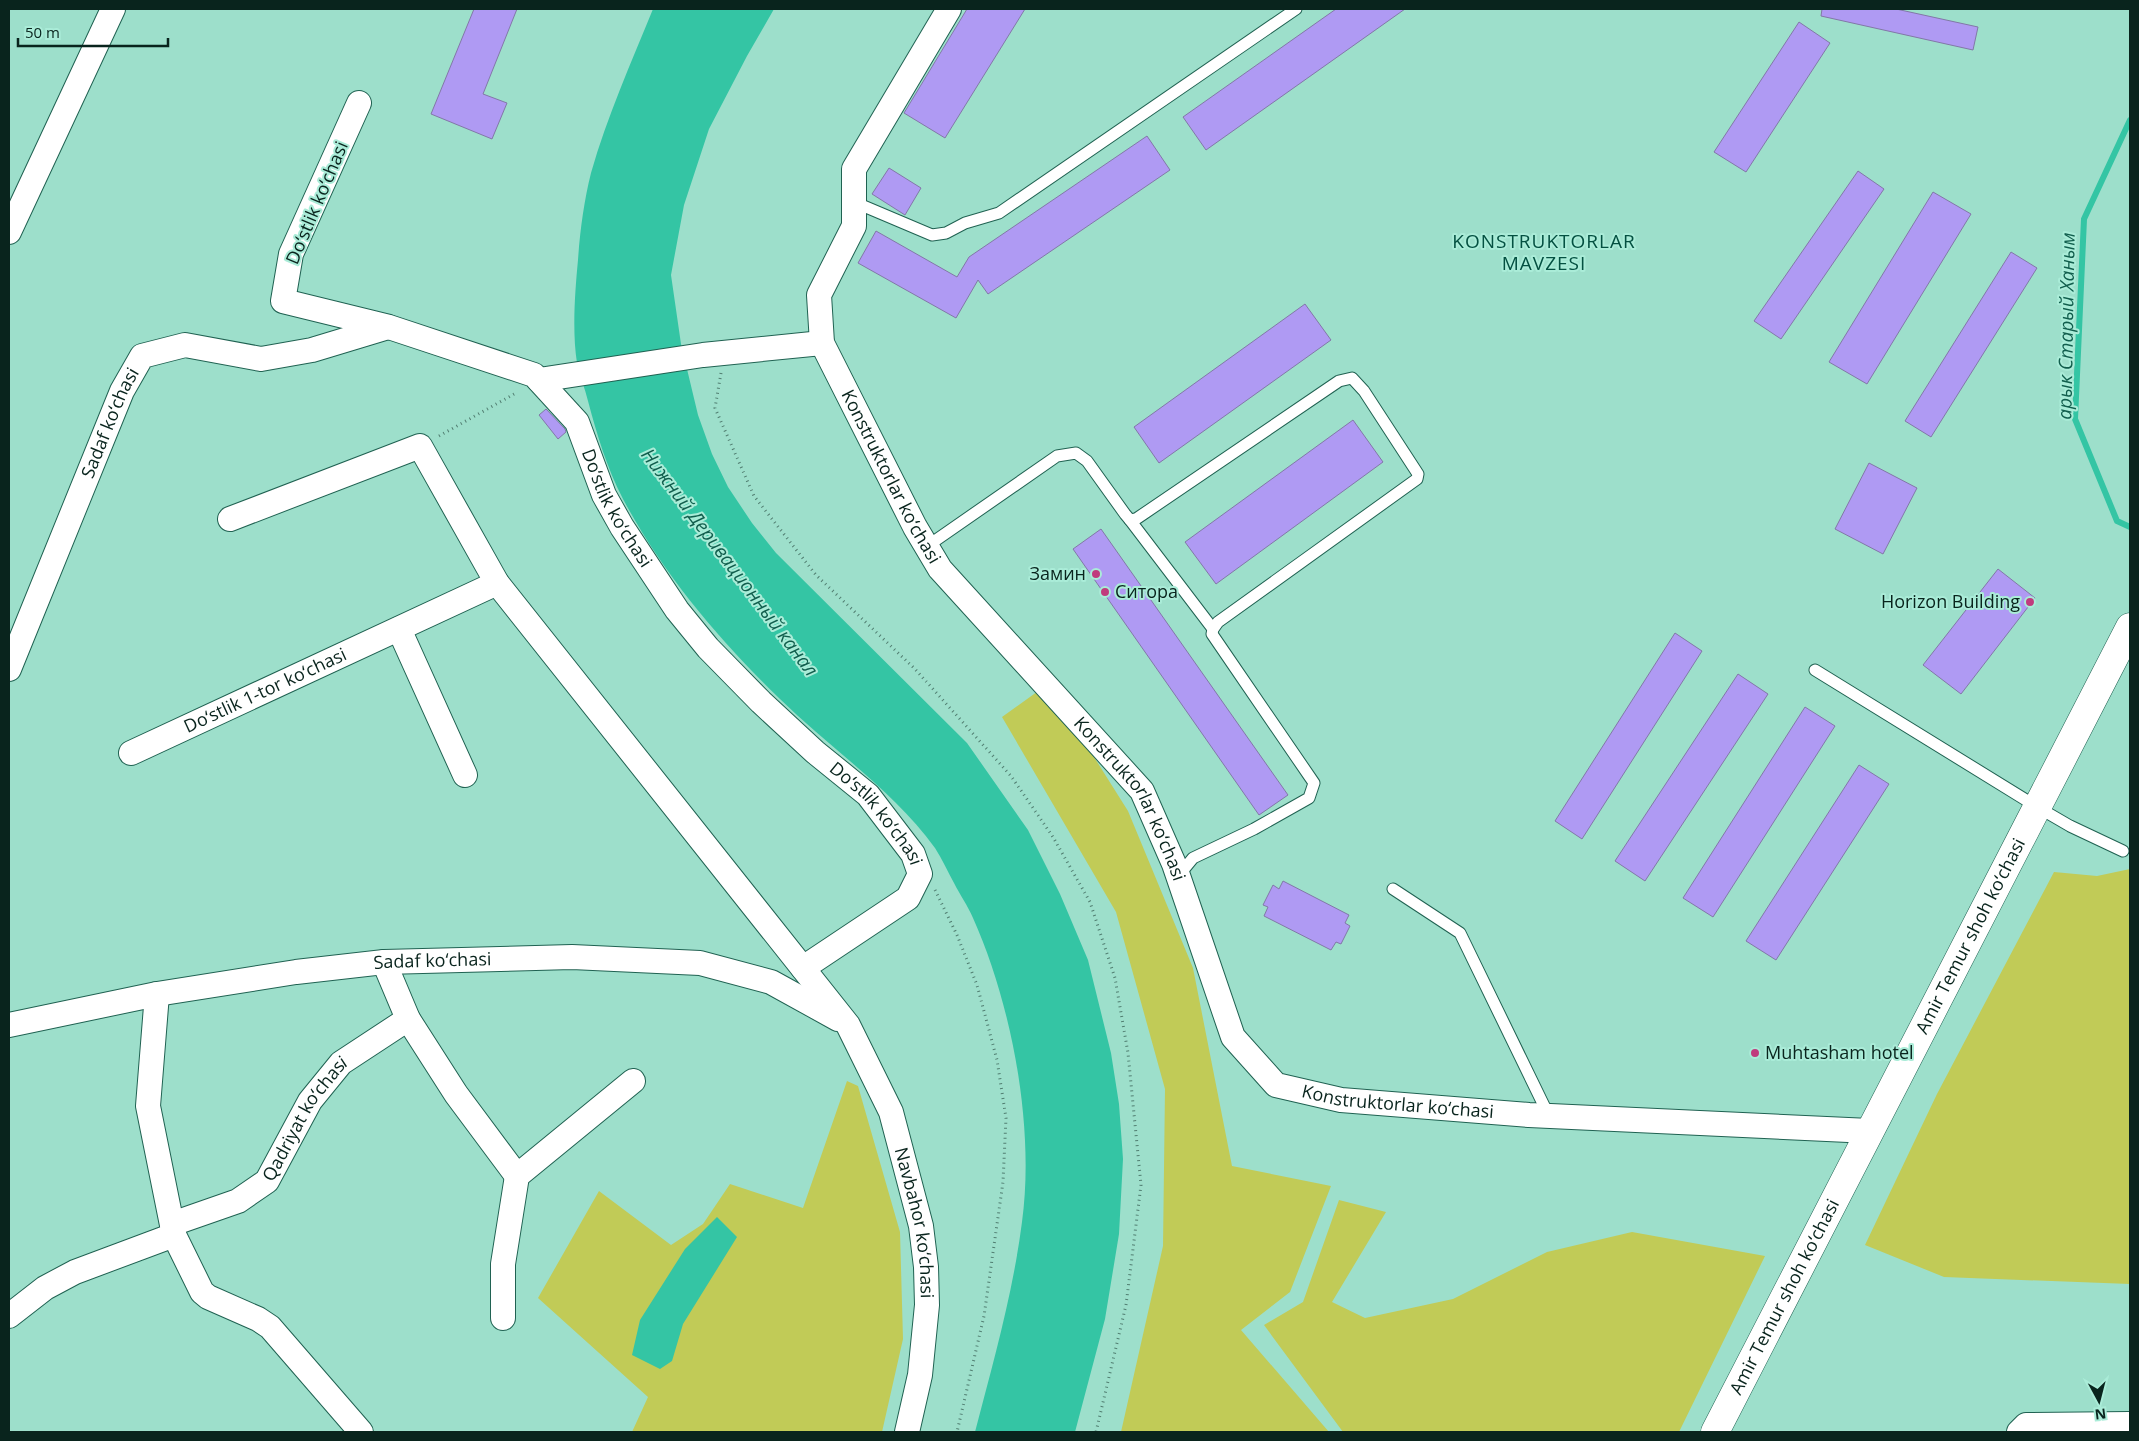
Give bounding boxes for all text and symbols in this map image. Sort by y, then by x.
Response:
scale bar [18,15,168,47]
text: 50 m [25,22,60,42]
street label: Do‘stlik ko‘chasi [279,137,353,268]
district label: KONSTRUKTORLAR MAVZESI [1452,228,1636,276]
water label: арык Старый Ханым [2051,232,2081,420]
street label: Sadaf ko‘chasi [75,363,144,481]
street label: Konstruktorlar ko‘chasi [836,385,947,568]
water label: Нижний Деривационный канал [636,443,824,681]
street label: Do‘stlik ko‘chasi [577,445,658,572]
place label: Замин [1029,561,1086,585]
marker: Замин [1090,568,1102,580]
place label: Ситора [1115,579,1178,603]
marker: Ситора [1099,586,1111,598]
place label: Horizon Building [1881,589,2020,613]
marker: Horizon Building [2024,596,2036,608]
street label: Do‘stlik 1-tor ko‘chasi [180,642,350,738]
street label: Konstruktorlar ko‘chasi [1069,711,1192,884]
street label: Do‘stlik ko‘chasi [825,756,929,868]
street label: Amir Temur shoh ko‘chasi [1909,834,2030,1037]
street label: Sadaf ko‘chasi [372,946,492,974]
place label: Muhtasham hotel [1765,1040,1914,1064]
marker: Muhtasham hotel [1749,1047,1761,1059]
street label: Qadriyat ko‘chasi [256,1050,351,1185]
street label: Konstruktorlar ko‘chasi [1300,1078,1495,1123]
street label: Navbahor ko‘chasi [890,1144,940,1299]
street label: Amir Temur shoh ko‘chasi [1723,1195,1844,1398]
north arrow [2074,1376,2124,1426]
text: N [2094,1404,2107,1425]

